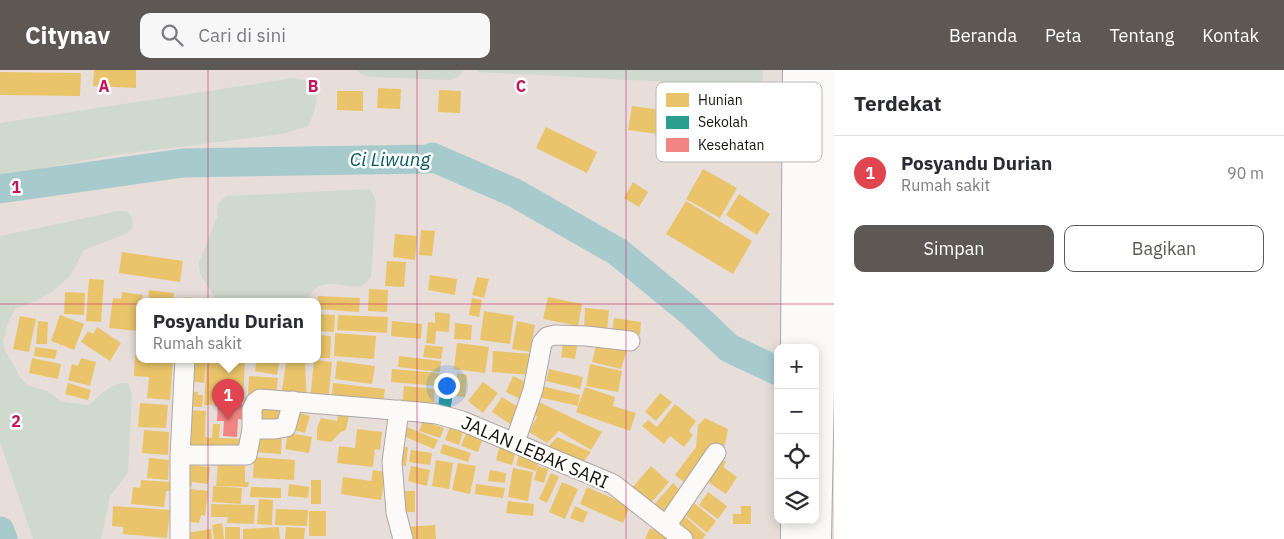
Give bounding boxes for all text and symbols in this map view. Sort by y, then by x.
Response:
search box [140,13,490,58]
text: Citynav [25,19,110,51]
icon: search [158,21,186,49]
text: Cari di sini [198,23,286,47]
text: Beranda [949,24,1017,47]
text: Peta [1045,24,1081,47]
text: Tentang [1109,24,1174,47]
text: Kontak [1202,24,1259,47]
text: A [99,76,110,96]
text: B [308,76,319,96]
text: C [516,76,526,96]
legend [656,82,822,162]
text: Terdekat [854,89,942,117]
text: Hunian [698,91,743,109]
text: Sekolah [698,113,748,131]
text: Kesehatan [698,136,765,154]
water label: Ci Liwung [350,147,432,171]
text: Posyandu Durian [901,151,1052,175]
text: 1 [865,163,875,183]
text: 90 m [1227,163,1264,183]
text: Rumah sakit [901,175,990,195]
text: 1 [11,177,21,197]
button: Simpan [854,225,1054,272]
button: Bagikan [1064,225,1264,272]
popup [136,298,321,363]
text: Posyandu Durian [153,309,304,333]
text: Rumah sakit [153,333,242,353]
map controls [774,344,819,524]
button: + [774,344,819,389]
your location [434,373,460,399]
pin: 1 [212,379,244,420]
button: − [774,389,819,434]
text: 2 [11,411,21,431]
street label: JALAN LEBAK SARI [458,411,612,493]
button: locate [774,434,819,479]
button: layers [774,479,819,524]

